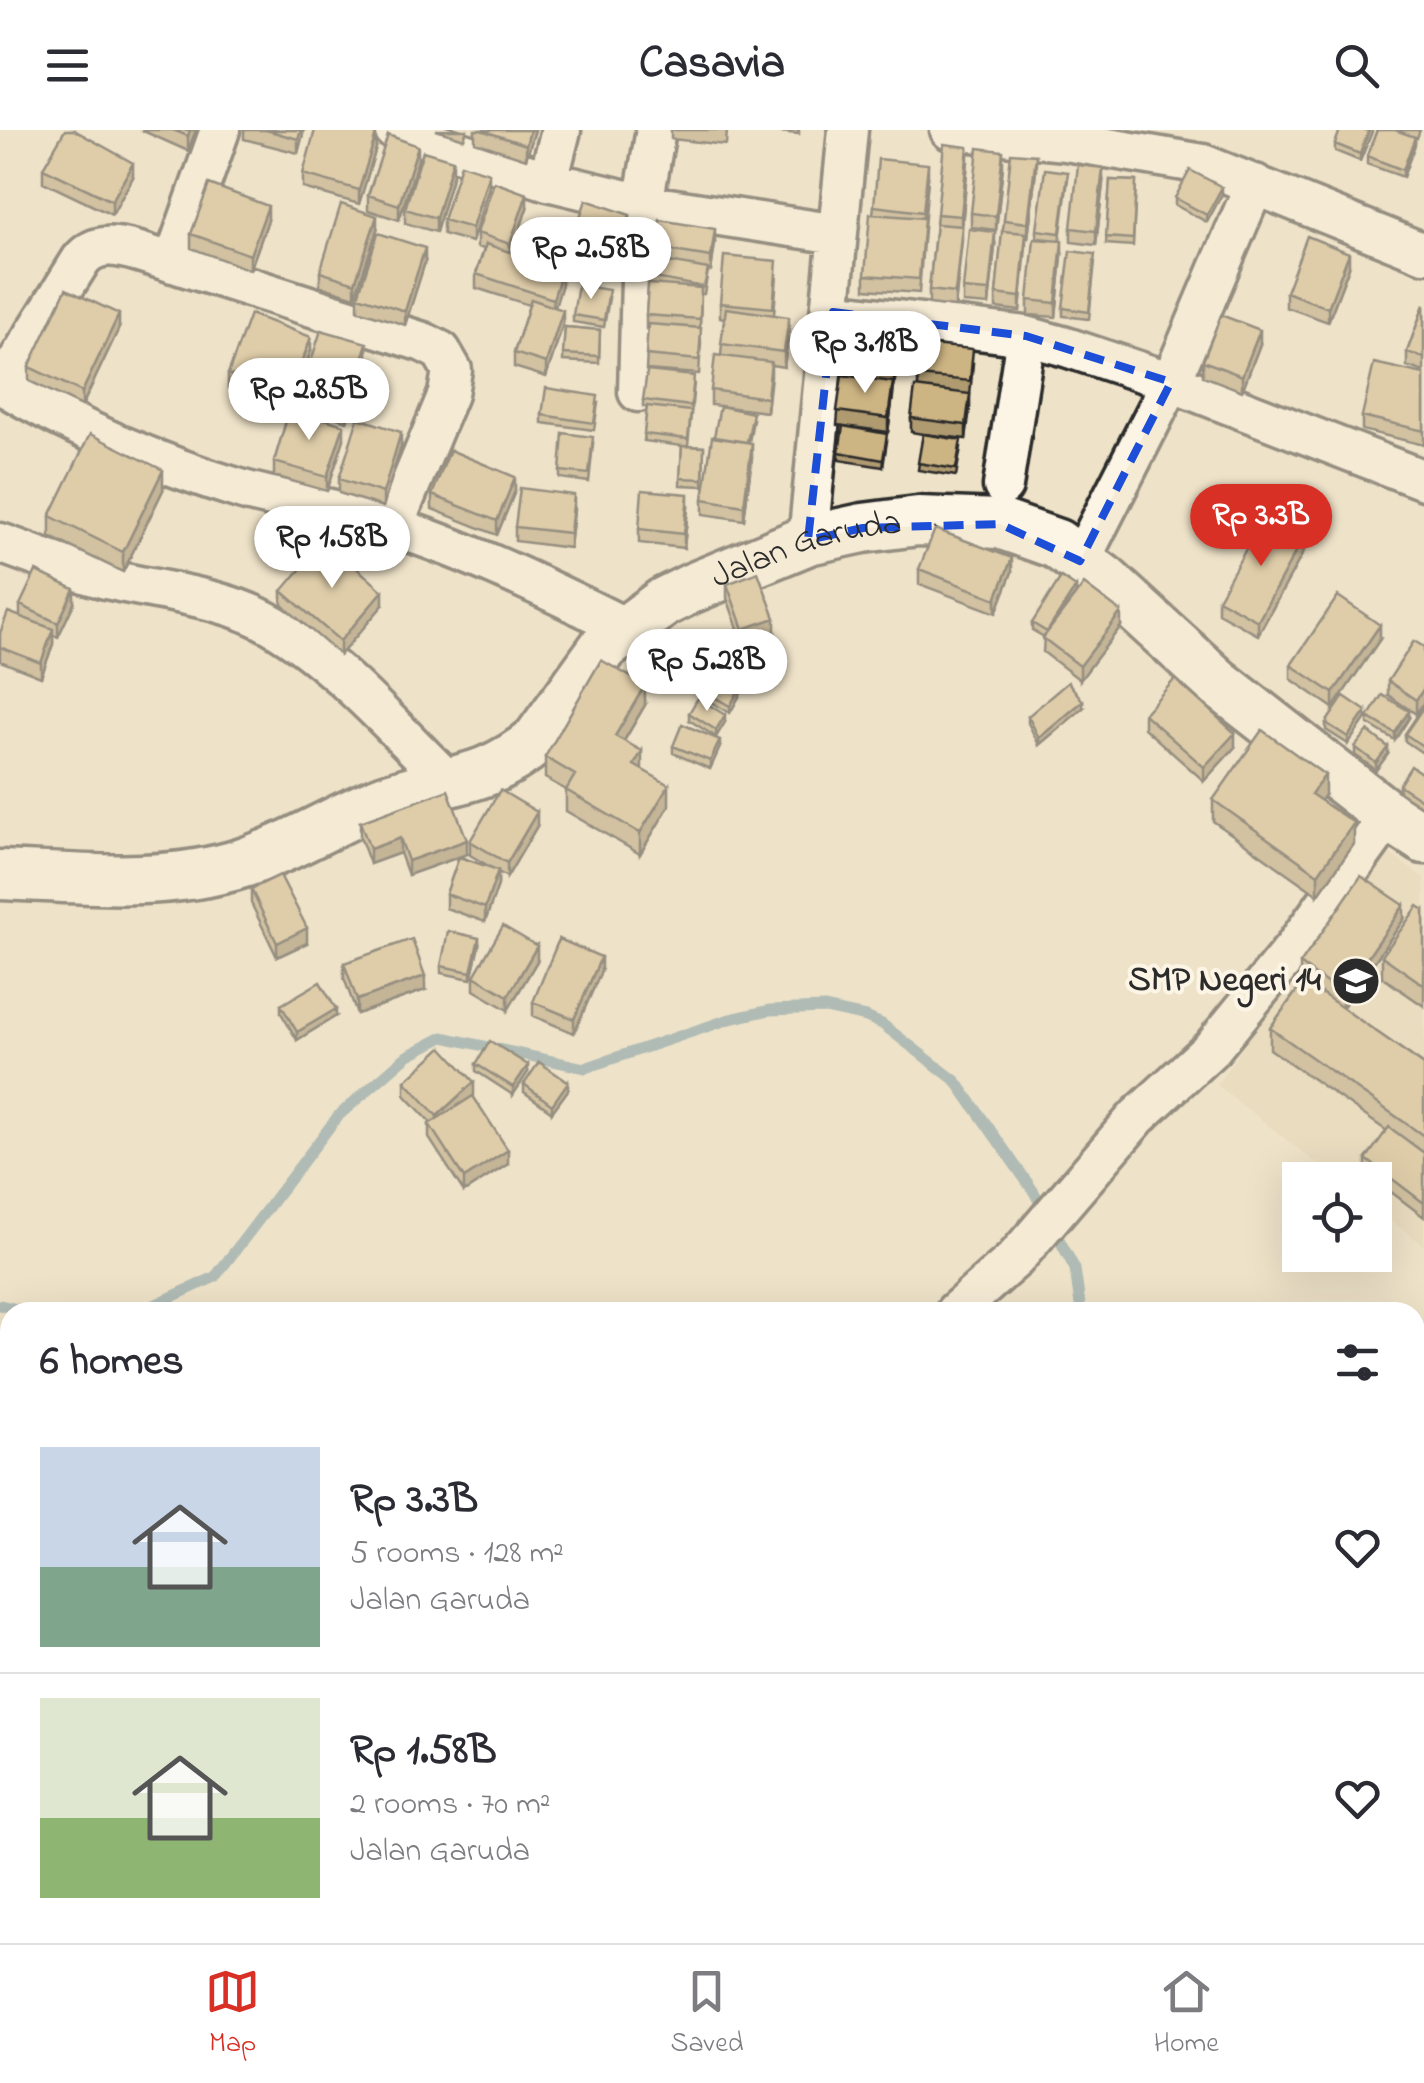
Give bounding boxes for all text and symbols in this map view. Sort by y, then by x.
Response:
text: Casavia [639,32,785,98]
icon: menu [40,38,95,93]
icon: search [1329,38,1384,93]
pin: Rp 2.58B [488,217,694,302]
text: Rp 2.58B [532,226,650,273]
pin: Rp 3.18B [762,311,968,396]
text: Rp 3.18B [812,320,918,367]
pin: Rp 2.85B [206,358,412,443]
text: Rp 2.85B [250,367,368,414]
pin: Rp 3.3B [1169,484,1353,569]
text: Rp 3.3B [1212,493,1310,540]
street label: Jalan Garuda [704,498,904,603]
pin: Rp 1.58B [229,506,435,591]
text: Rp 1.58B [276,515,388,562]
pin: Rp 5.28B [604,629,810,714]
text: Rp 5.28B [648,638,766,685]
school or university icon: SMP Negeri 14 [1330,955,1382,1007]
place label: SMP Negeri 14 [1128,956,1322,1008]
map controls [1282,1162,1392,1272]
button: locate [1282,1162,1392,1272]
text: 6 homes [40,1332,184,1393]
icon: filters [1330,1335,1385,1390]
text: Rp 3.3B [350,1470,478,1531]
icon: home [120,1487,240,1607]
icon: heart [1330,1520,1385,1575]
text: 5 rooms · 128 m² [350,1531,564,1578]
text: Jalan Garuda [350,1578,530,1625]
text: Rp 1.58B [350,1721,497,1782]
icon: home [120,1738,240,1858]
icon: heart [1330,1771,1385,1826]
text: 2 rooms · 70 m² [350,1782,550,1829]
text: Jalan Garuda [350,1829,530,1876]
tab: Map [205,1964,260,2065]
tab: Saved [670,1964,743,2065]
tab: Home [1154,1964,1219,2065]

